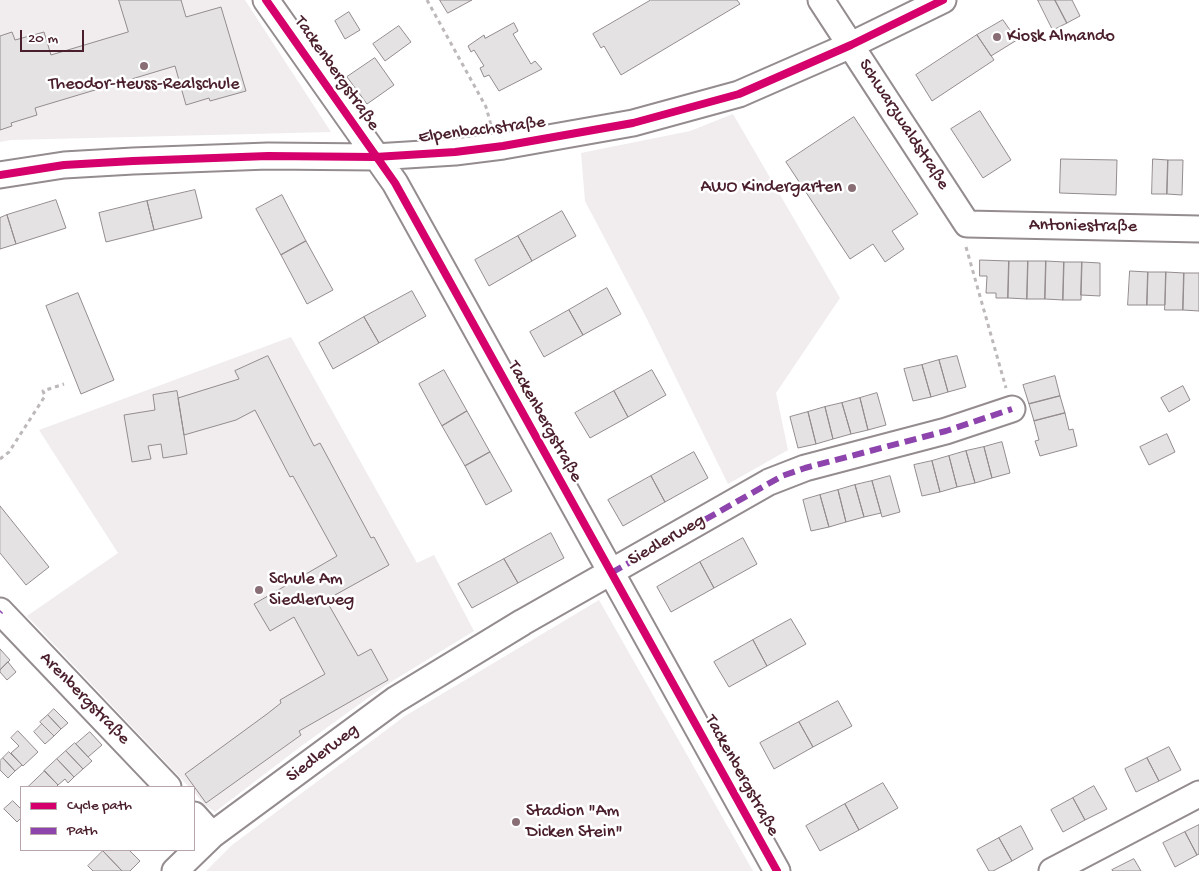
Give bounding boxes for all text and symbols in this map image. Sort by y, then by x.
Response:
street label: Tackenbergstraße [288,13,384,135]
scale bar [22,20,86,52]
place label: Kiosk Almando [1007,26,1115,48]
text: 20 m [28,30,58,48]
marker: Kiosk Almando [991,31,1003,43]
street label: Schwarzwaldstraße [853,56,953,194]
marker: Theodor-Heuss-Realschule [138,60,150,72]
place label: Theodor-Heuss-Realschule [49,74,239,96]
street label: Elpenbachstraße [417,112,547,150]
place label: AWO Kindergarten [701,177,842,199]
marker: AWO Kindergarten [846,182,858,194]
street label: Antoniestraße [1029,215,1137,239]
street label: Tackenbergstraße [502,358,586,486]
street label: Siedlerweg [625,510,709,572]
place label: Schule Am Siedlerweg [269,569,354,612]
marker: Schule Am Siedlerweg [253,584,265,596]
street label: Arenbergstraße [34,648,134,750]
street label: Tackenbergstraße [699,712,783,840]
street label: Siedlerweg [282,720,364,788]
legend [20,786,195,851]
text: Cycle path [67,797,132,815]
place label: Stadion "Am Dicken Stein" [526,801,623,844]
marker: Stadion "Am Dicken Stein" [510,816,522,828]
text: Path [67,822,98,840]

